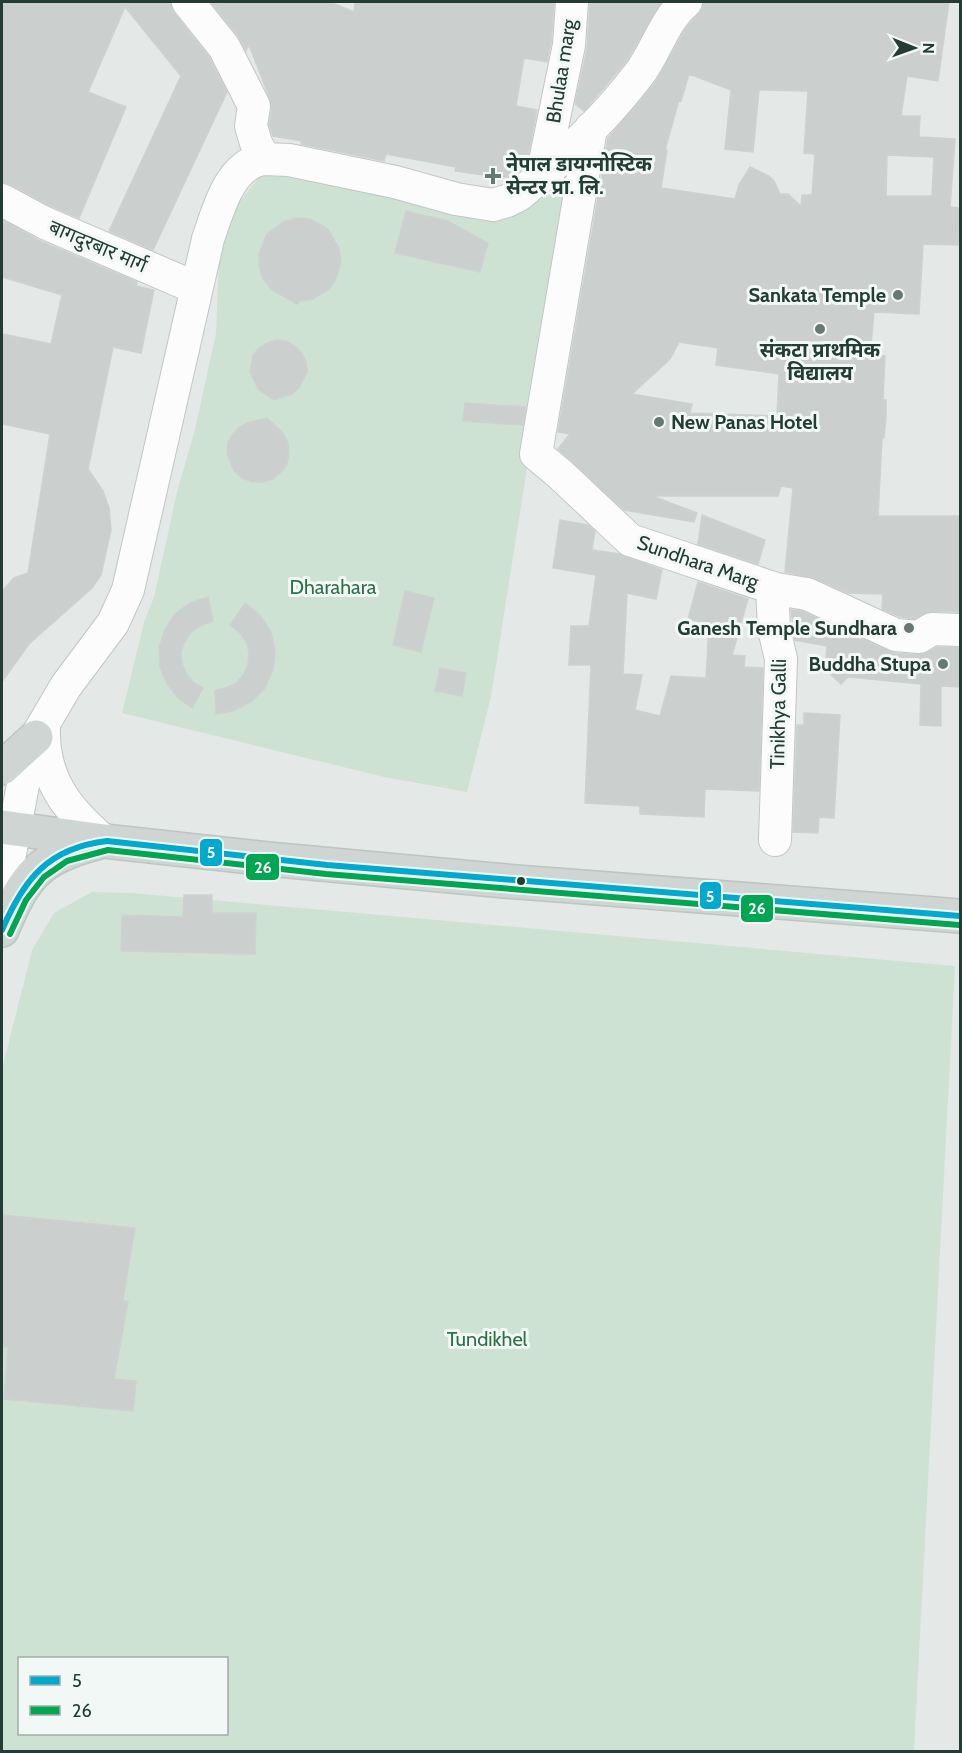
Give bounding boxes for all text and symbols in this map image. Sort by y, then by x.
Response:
street label: Bhulaa marg [541,16,581,125]
north arrow [884,18,944,78]
text: N [919,42,938,54]
place label: नेपाल डायग्नोस्टिक सेन्टर प्रा. लि. [506,152,652,199]
marker: नेपाल डायग्नोस्टिक सेन्टर प्रा. लि. [484,167,502,185]
street label: बागदुरबार मार्ग [45,215,152,279]
place label: Sankata Temple [748,283,886,307]
marker: Sankata Temple [891,288,905,302]
marker: संकटा प्राथमिक विद्यालय [813,322,827,336]
place label: संकटा प्राथमिक विद्यालय [760,338,881,385]
place label: New Panas Hotel [671,410,818,434]
marker: New Panas Hotel [652,415,666,429]
street label: Sundhara Marg [634,530,763,594]
park label: Dharahara [290,575,377,599]
place label: Ganesh Temple Sundhara [677,616,897,640]
marker: Ganesh Temple Sundhara [902,621,916,635]
place label: Buddha Stupa [809,652,931,676]
marker: Buddha Stupa [936,657,950,671]
street label: Tinikhya Galli [765,659,791,769]
line badge: 5 [199,838,223,867]
text: 5 [207,843,215,862]
line badge: 26 [245,853,280,881]
text: 26 [254,858,272,877]
unlabelled marker [515,875,527,887]
line badge: 5 [699,881,722,910]
text: 5 [706,887,714,906]
line badge: 26 [740,894,774,923]
text: 26 [748,899,766,918]
park label: Tundikhel [447,1327,528,1351]
legend [18,1657,228,1735]
text: 5 [72,1670,82,1692]
text: 26 [72,1700,92,1722]

